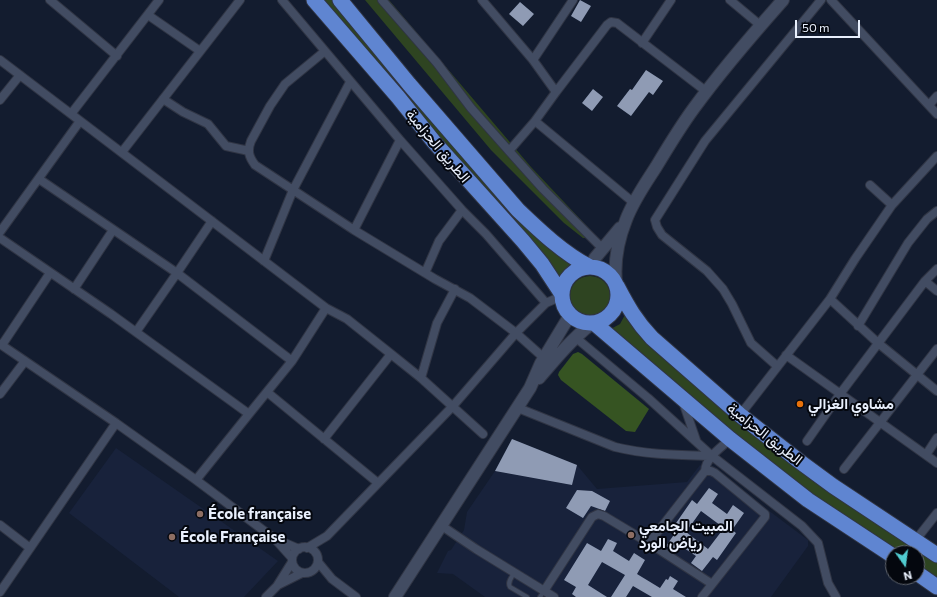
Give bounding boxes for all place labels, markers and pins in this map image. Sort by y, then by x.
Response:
place label: مشاوي الغزالي [808,395,894,413]
marker: مشاوي الغزالي [795,399,805,409]
place label: École française [208,505,311,523]
marker: École française [195,509,205,519]
place label: المبيت الجامعي رياض الورد [639,517,733,552]
place label: École Française [180,528,285,546]
marker: المبيت الجامعي رياض الورد [626,530,636,540]
marker: École Française [167,532,177,542]

